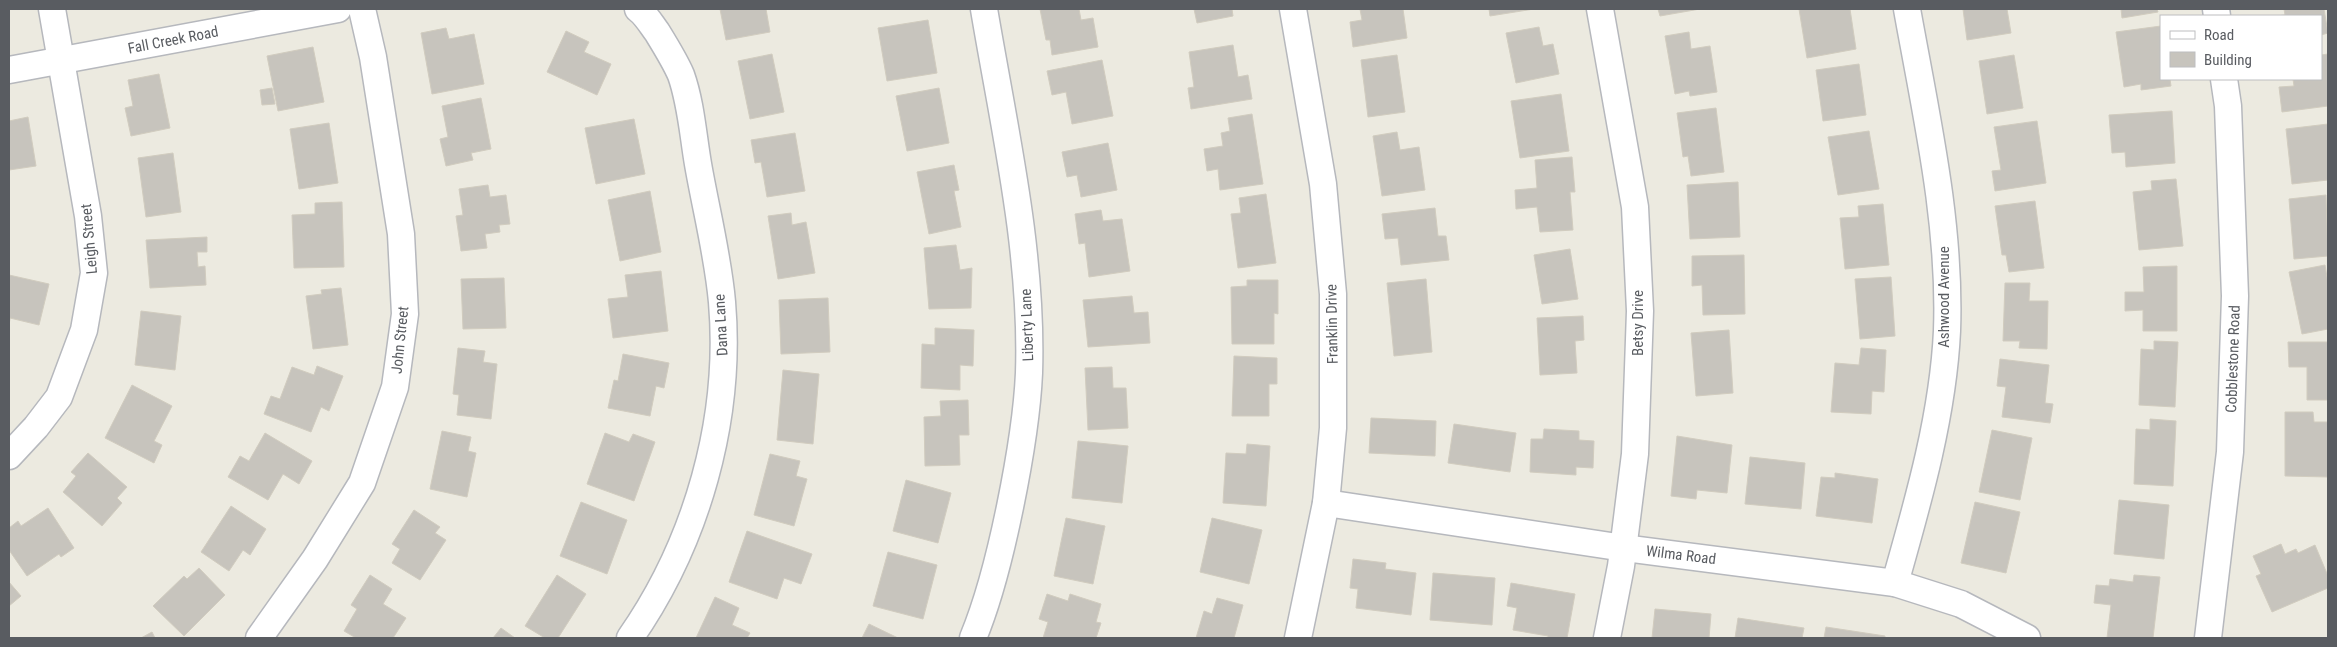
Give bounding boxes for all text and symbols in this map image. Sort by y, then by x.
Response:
legend [2160,15,2322,80]
street label: Fall Creek Road [126,22,220,58]
text: Road [2204,26,2234,44]
text: Building [2204,51,2252,69]
street label: Leigh Street [77,203,101,275]
street label: Ashwood Avenue [1935,246,1953,348]
street label: Franklin Drive [1322,284,1342,364]
street label: Liberty Lane [1017,288,1037,362]
street label: Betsy Drive [1629,290,1647,356]
street label: Dana Lane [710,293,732,357]
street label: John Street [388,305,412,375]
street label: Cobblestone Road [2222,305,2244,413]
street label: Wilma Road [1645,542,1717,568]

